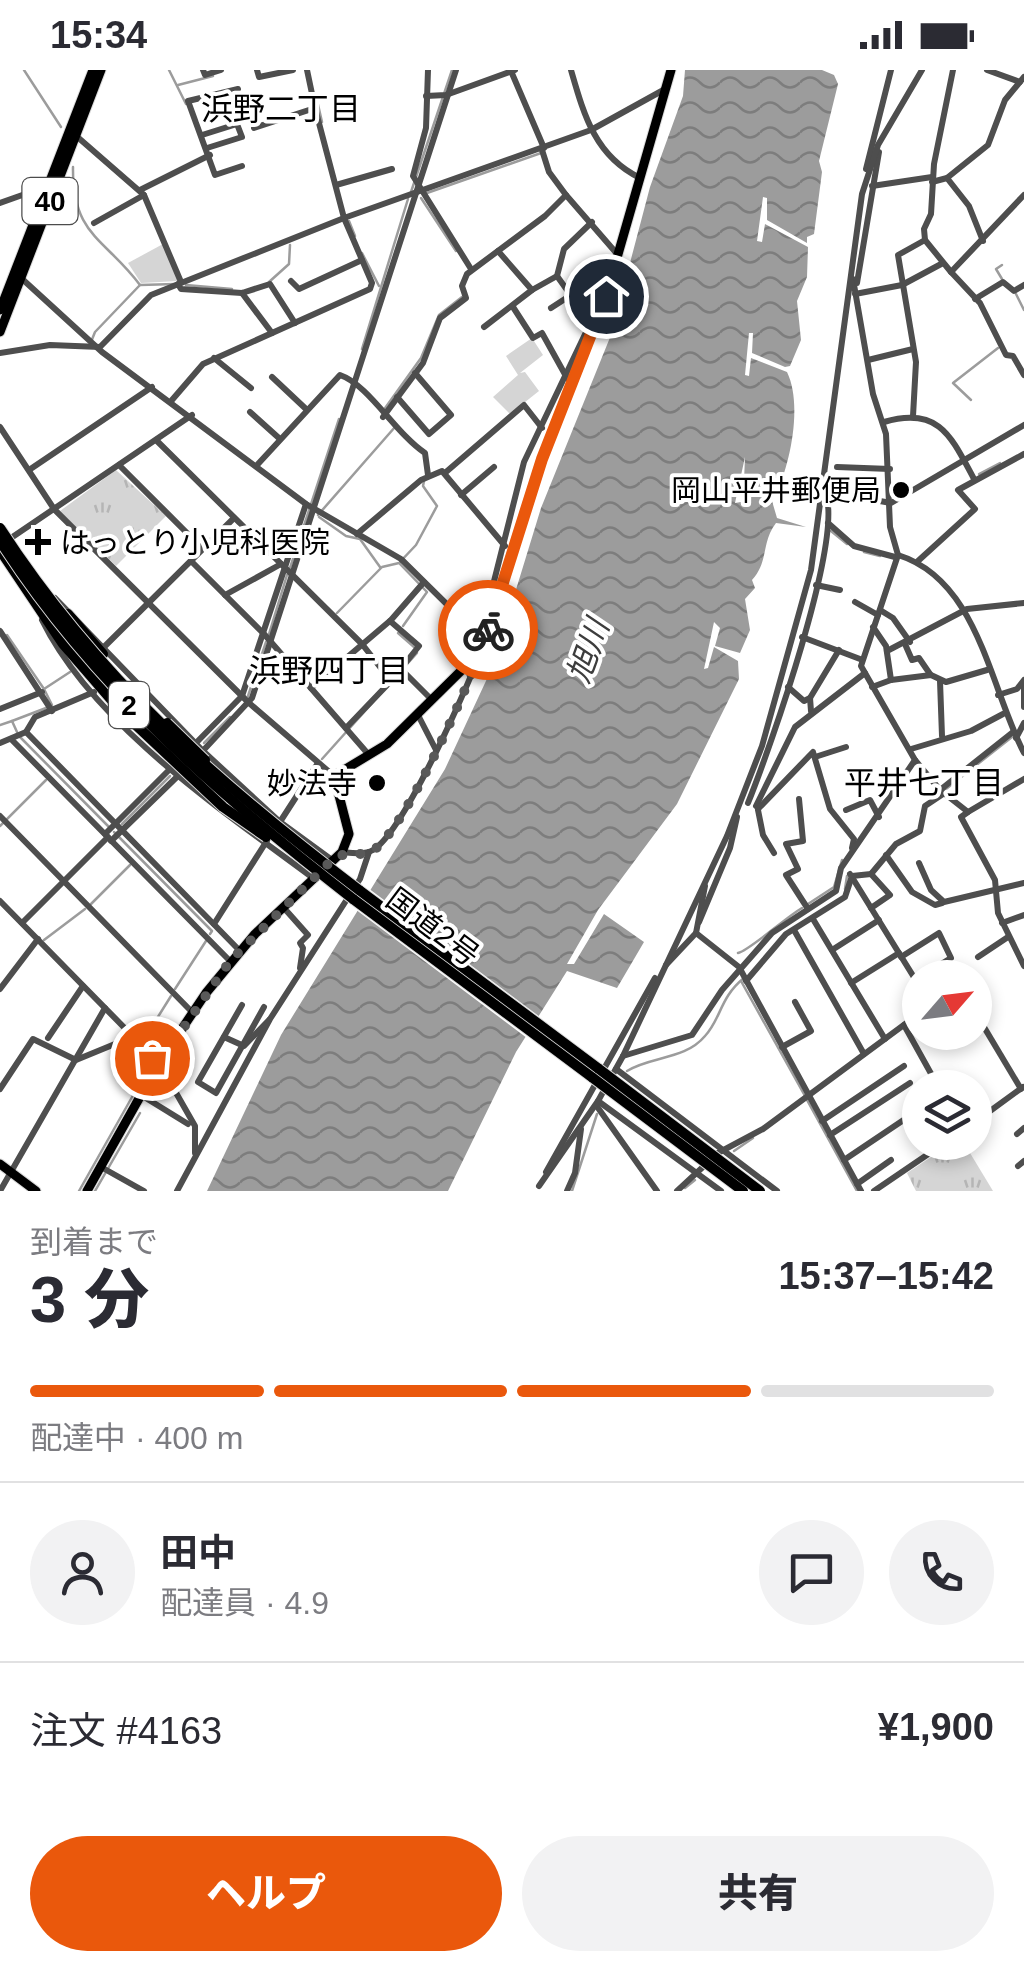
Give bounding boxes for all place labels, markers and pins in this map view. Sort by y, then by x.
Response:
pin [564,254,649,339]
place label: 岡山平井郵便局 [671,474,881,507]
marker: 岡山平井郵便局 [890,479,912,501]
place label: はっとり小児科医院 [60,526,330,559]
marker: はっとり小児科医院 [25,529,51,555]
place label: 妙法寺 [267,767,357,800]
marker: 妙法寺 [366,772,388,794]
pin [110,1016,195,1101]

